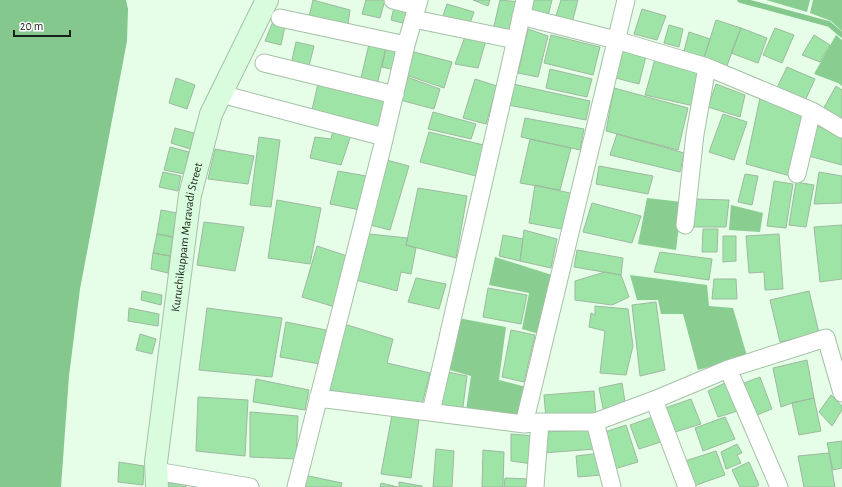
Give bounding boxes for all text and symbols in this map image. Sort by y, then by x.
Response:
scale bar [14,12,70,38]
text: 20 m [20,20,43,32]
street label: Kuruchikuppam Maravadi Street [169,161,204,312]

